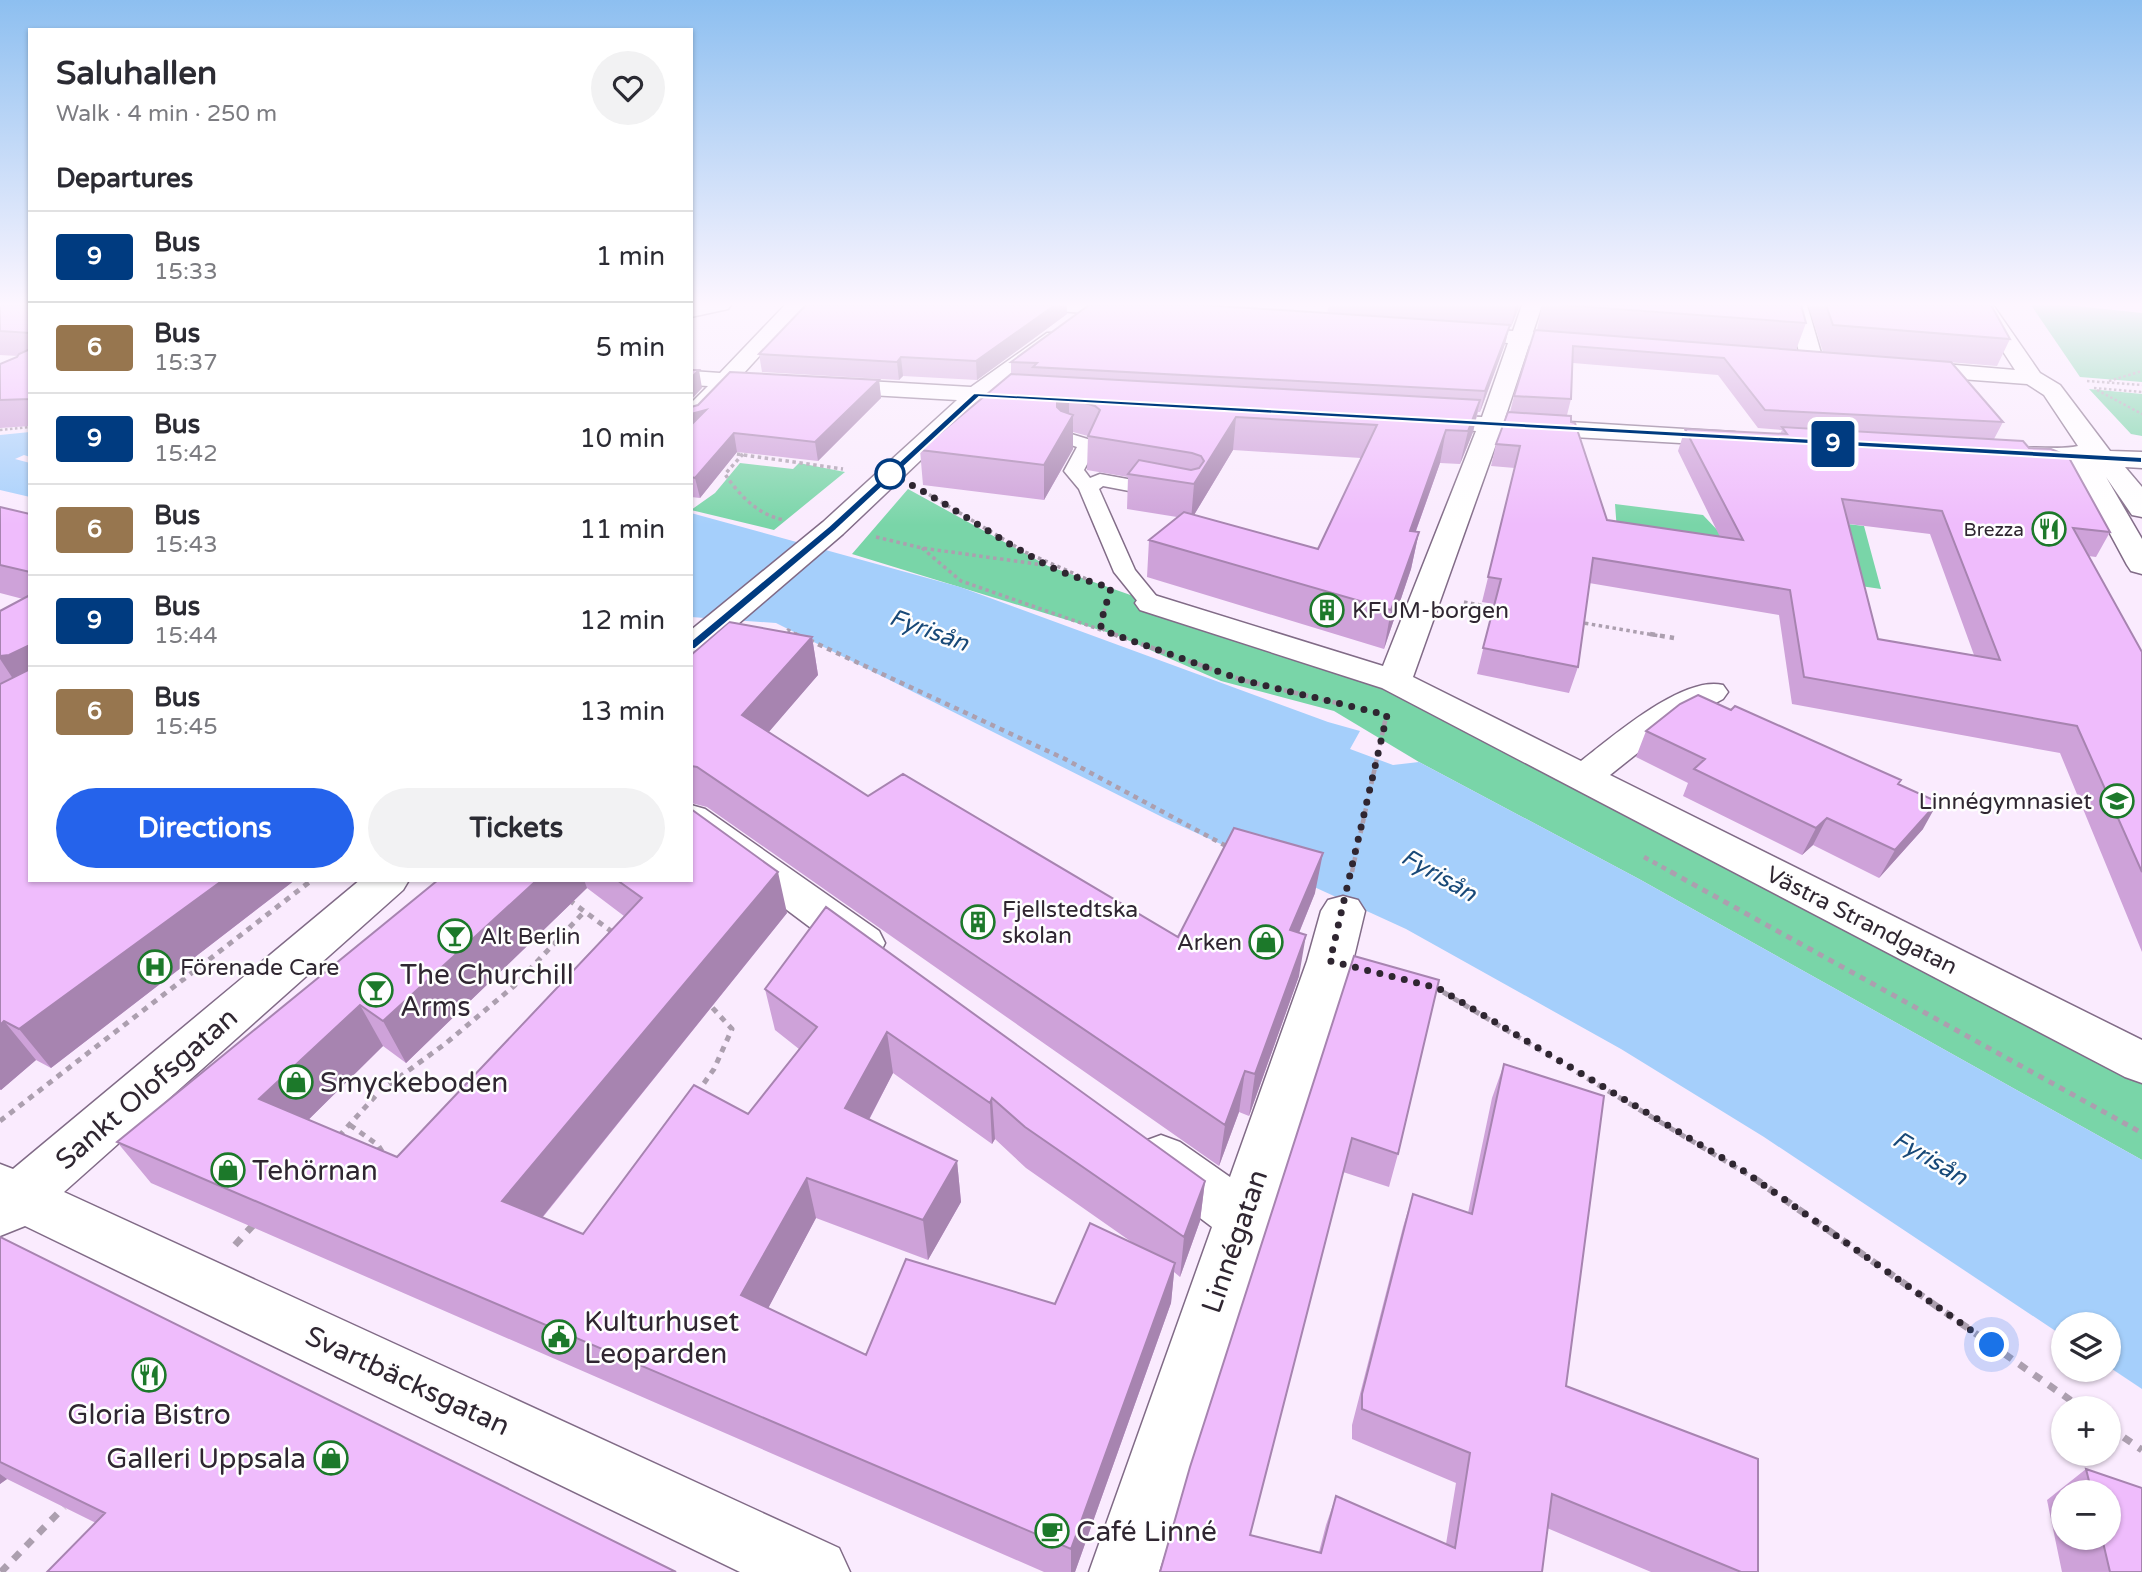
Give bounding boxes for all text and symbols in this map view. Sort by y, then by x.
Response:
button: heart [591,51,665,125]
text: Saluhallen [56,54,217,93]
text: Walk · 4 min · 250 m [56,100,277,128]
text: Departures [56,163,193,194]
text: Bus [154,227,200,258]
text: 1 min [596,241,665,272]
text: 9 [87,242,102,271]
text: 15:33 [154,258,218,286]
text: Bus [154,318,200,349]
text: 5 min [596,332,665,363]
text: 6 [87,333,102,362]
text: 15:37 [154,349,218,377]
text: Bus [154,409,200,440]
line badge: 9 [1810,421,1856,467]
text: 10 min [579,423,665,454]
text: 9 [87,424,102,453]
text: 9 [1825,429,1841,458]
text: 15:42 [154,440,218,468]
unlabelled marker [875,459,905,489]
text: Bus [154,500,200,531]
restaurant icon: Brezza [2030,510,2068,548]
text: 11 min [579,514,665,545]
text: 6 [87,515,102,544]
place label: Brezza [1964,519,2024,541]
text: 15:43 [154,531,218,559]
text: Bus [154,591,200,622]
building icon: KFUM-borgen [1308,591,1346,629]
place label: KFUM-borgen [1352,597,1509,625]
water label: Fyrisån [885,603,974,659]
text: 12 min [579,605,665,636]
text: 9 [87,606,102,635]
text: 15:44 [154,622,218,650]
text: Bus [154,682,200,713]
text: 13 min [579,696,665,727]
text: 6 [87,697,102,726]
text: 15:45 [154,713,218,741]
school or university icon: Linnégymnasiet [2098,782,2136,820]
button: Directions [56,788,354,868]
button: Tickets [368,788,665,868]
place label: Linnégymnasiet [1919,788,2092,816]
water label: Fyrisån [1396,842,1483,909]
street label: Västra Strandgatan [1761,861,1962,981]
place label: Fjellstedtska skolan [1002,896,1138,950]
building icon: Fjellstedtska skolan [959,903,997,941]
bar icon: Alt Berlin [436,917,474,955]
place label: Alt Berlin [480,923,581,951]
shop icon: Arken [1247,923,1285,961]
place label: Arken [1177,929,1242,957]
hospital icon: Förenade Care [136,948,174,986]
place label: Förenade Care [180,954,339,982]
place label: The Churchill Arms [400,958,574,1024]
bar icon: The Churchill Arms [357,971,395,1009]
street label: Sankt Olofsgatan [49,1000,245,1177]
shop icon: Smyckeboden [277,1063,315,1101]
place label: Smyckeboden [320,1066,508,1100]
water label: Fyrisån [1887,1125,1973,1193]
shop icon: Tehörnan [209,1151,247,1189]
place label: Tehörnan [252,1154,378,1188]
street label: Linnégatan [1195,1165,1275,1318]
place label: Kulturhuset Leoparden [584,1305,740,1371]
map controls [2051,1312,2121,1550]
button: layers [2051,1312,2121,1382]
public building icon: Kulturhuset Leoparden [540,1318,578,1356]
street label: Svartbäcksgatan [300,1319,515,1443]
your location [1974,1327,2009,1362]
restaurant icon: Gloria Bistro [130,1356,168,1394]
button: + [2051,1396,2121,1466]
place label: Gloria Bistro [67,1398,231,1432]
shop icon: Galleri Uppsala [312,1439,350,1477]
place label: Galleri Uppsala [106,1442,306,1476]
button: − [2051,1480,2121,1550]
cafe icon: Café Linné [1033,1512,1071,1550]
place label: Café Linné [1076,1515,1217,1549]

